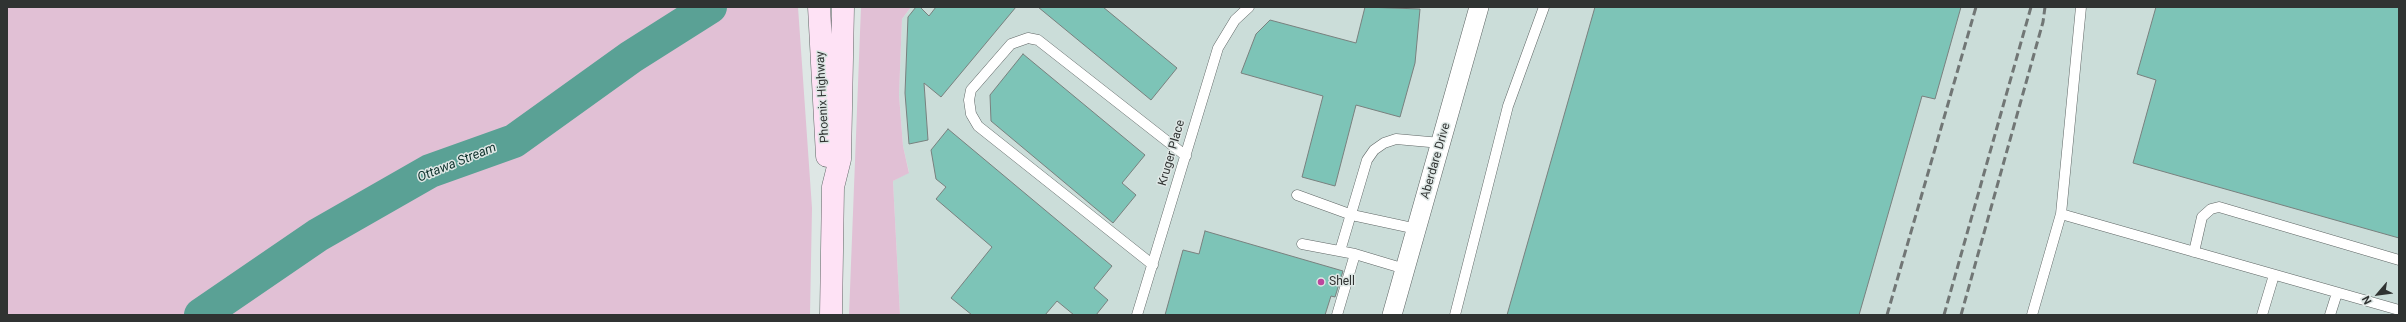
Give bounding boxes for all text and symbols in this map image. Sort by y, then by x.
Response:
street label: Phoenix Highway [813,51,833,143]
street label: Kruger Place [1156,118,1188,188]
street label: Aberdare Drive [1418,121,1454,201]
water label: Ottawa Stream [415,140,499,186]
north arrow [2358,274,2398,314]
place label: Shell [1329,275,1355,289]
marker: Shell [1316,277,1326,287]
text: N [2359,293,2375,306]

